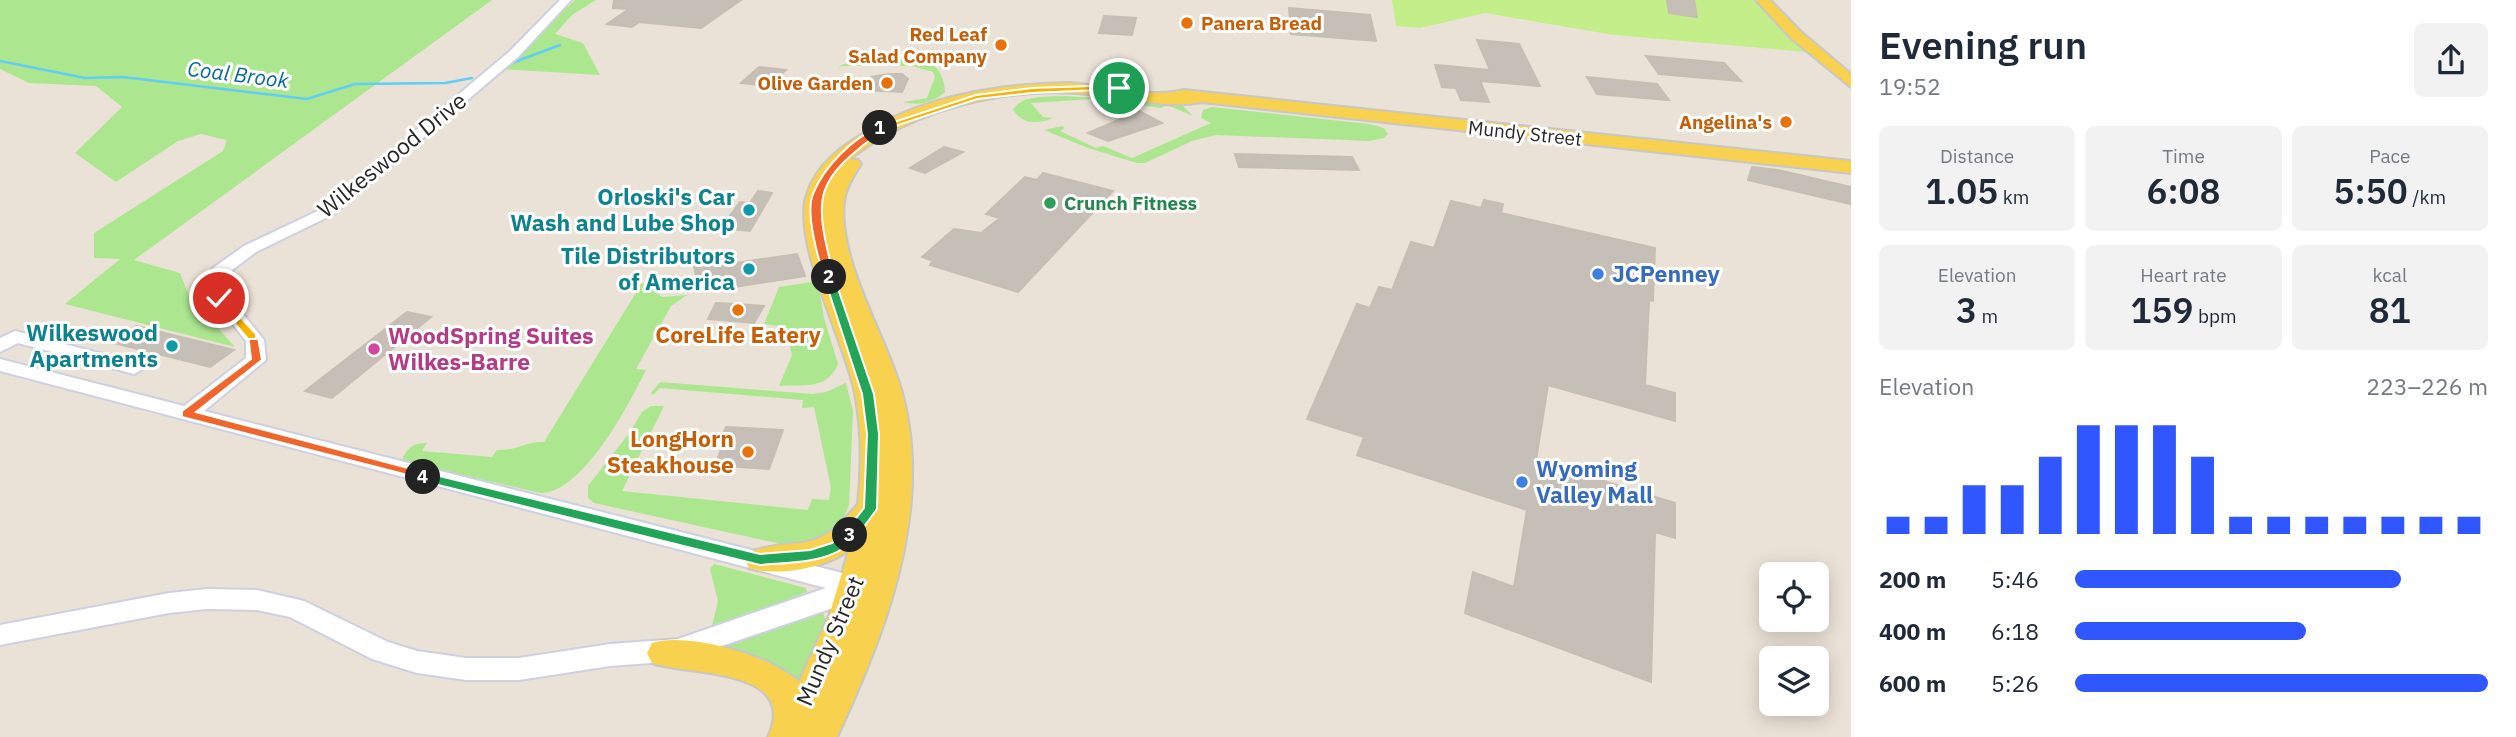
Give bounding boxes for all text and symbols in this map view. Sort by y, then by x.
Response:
place label: Panera Bread [1201,11,1322,35]
marker: Panera Bread [1179,15,1195,31]
text: Evening run [1879,20,2087,69]
place label: Red Leaf Salad Company [848,22,988,68]
button: share [2414,23,2488,97]
marker: Red Leaf Salad Company [993,37,1009,53]
water label: Coal Brook [186,54,291,94]
pin [1089,58,1149,118]
icon: arrive [1100,69,1138,107]
place label: Olive Garden [757,71,873,95]
text: 19:52 [1879,71,1941,101]
marker: Olive Garden [879,75,895,91]
street label: Wilkeswood Drive [311,85,472,224]
pin: 1 [862,110,898,146]
place label: Angelina's [1679,110,1772,134]
marker: Angelina's [1778,114,1794,130]
text: 1 [874,115,885,139]
street label: Mundy Street [1467,115,1583,151]
text: Distance [1940,144,2014,168]
text: Time [2162,144,2205,168]
text: Pace [2369,144,2411,168]
text: 1.05 [1925,168,1998,214]
text: 6:08 [2146,168,2221,214]
text: 5:50 [2334,168,2408,214]
place label: Orloski's Car Wash and Lube Shop [510,181,735,237]
text: km [1998,185,2029,209]
text: /km [2408,185,2446,209]
place label: Crunch Fitness [1064,191,1197,215]
marker: Crunch Fitness [1042,195,1058,211]
marker: Orloski's Car Wash and Lube Shop [741,202,757,218]
place label: Tile Distributors of America [561,240,735,296]
place label: JCPenney [1612,258,1721,288]
pin: 2 [812,260,846,294]
marker: Tile Distributors of America [741,261,757,277]
text: Elevation [1938,263,2017,287]
text: Heart rate [2140,263,2227,287]
text: kcal [2373,263,2407,287]
text: 2 [823,264,834,288]
marker: JCPenney [1590,266,1606,282]
pin [189,268,249,328]
icon: check [200,279,238,317]
text: 3 [1956,287,1977,333]
text: 159 [2130,287,2193,333]
text: 81 [2369,287,2411,333]
marker: CoreLife Eatery [730,302,746,318]
text: m [1977,304,1998,328]
text: bpm [2193,304,2237,328]
place label: Wilkeswood Apartments [26,317,158,373]
place label: CoreLife Eatery [655,319,822,349]
place label: WoodSpring Suites Wilkes-Barre [388,320,594,376]
marker: Wilkeswood Apartments [164,338,180,354]
marker: WoodSpring Suites Wilkes-Barre [366,341,382,357]
text: Elevation [1879,371,1974,401]
text: 223–226 m [2366,371,2488,401]
place label: LongHorn Steakhouse [607,423,734,479]
marker: LongHorn Steakhouse [740,444,756,460]
place label: Wyoming Valley Mall [1536,453,1653,509]
pin: 4 [406,460,440,494]
text: 4 [417,464,428,488]
marker: Wyoming Valley Mall [1514,474,1530,490]
pin: 3 [832,518,868,552]
text: 3 [844,522,855,546]
map controls [1759,562,1829,716]
button: locate [1759,562,1829,632]
text: 200 m [1879,564,1946,594]
text: 5:46 [1991,564,2039,594]
street label: Mundy Street [788,571,870,710]
text: 400 m [1879,616,1946,646]
text: 6:18 [1991,616,2039,646]
button: layers [1759,646,1829,716]
text: 600 m [1879,668,1946,698]
text: 5:26 [1991,668,2039,698]

